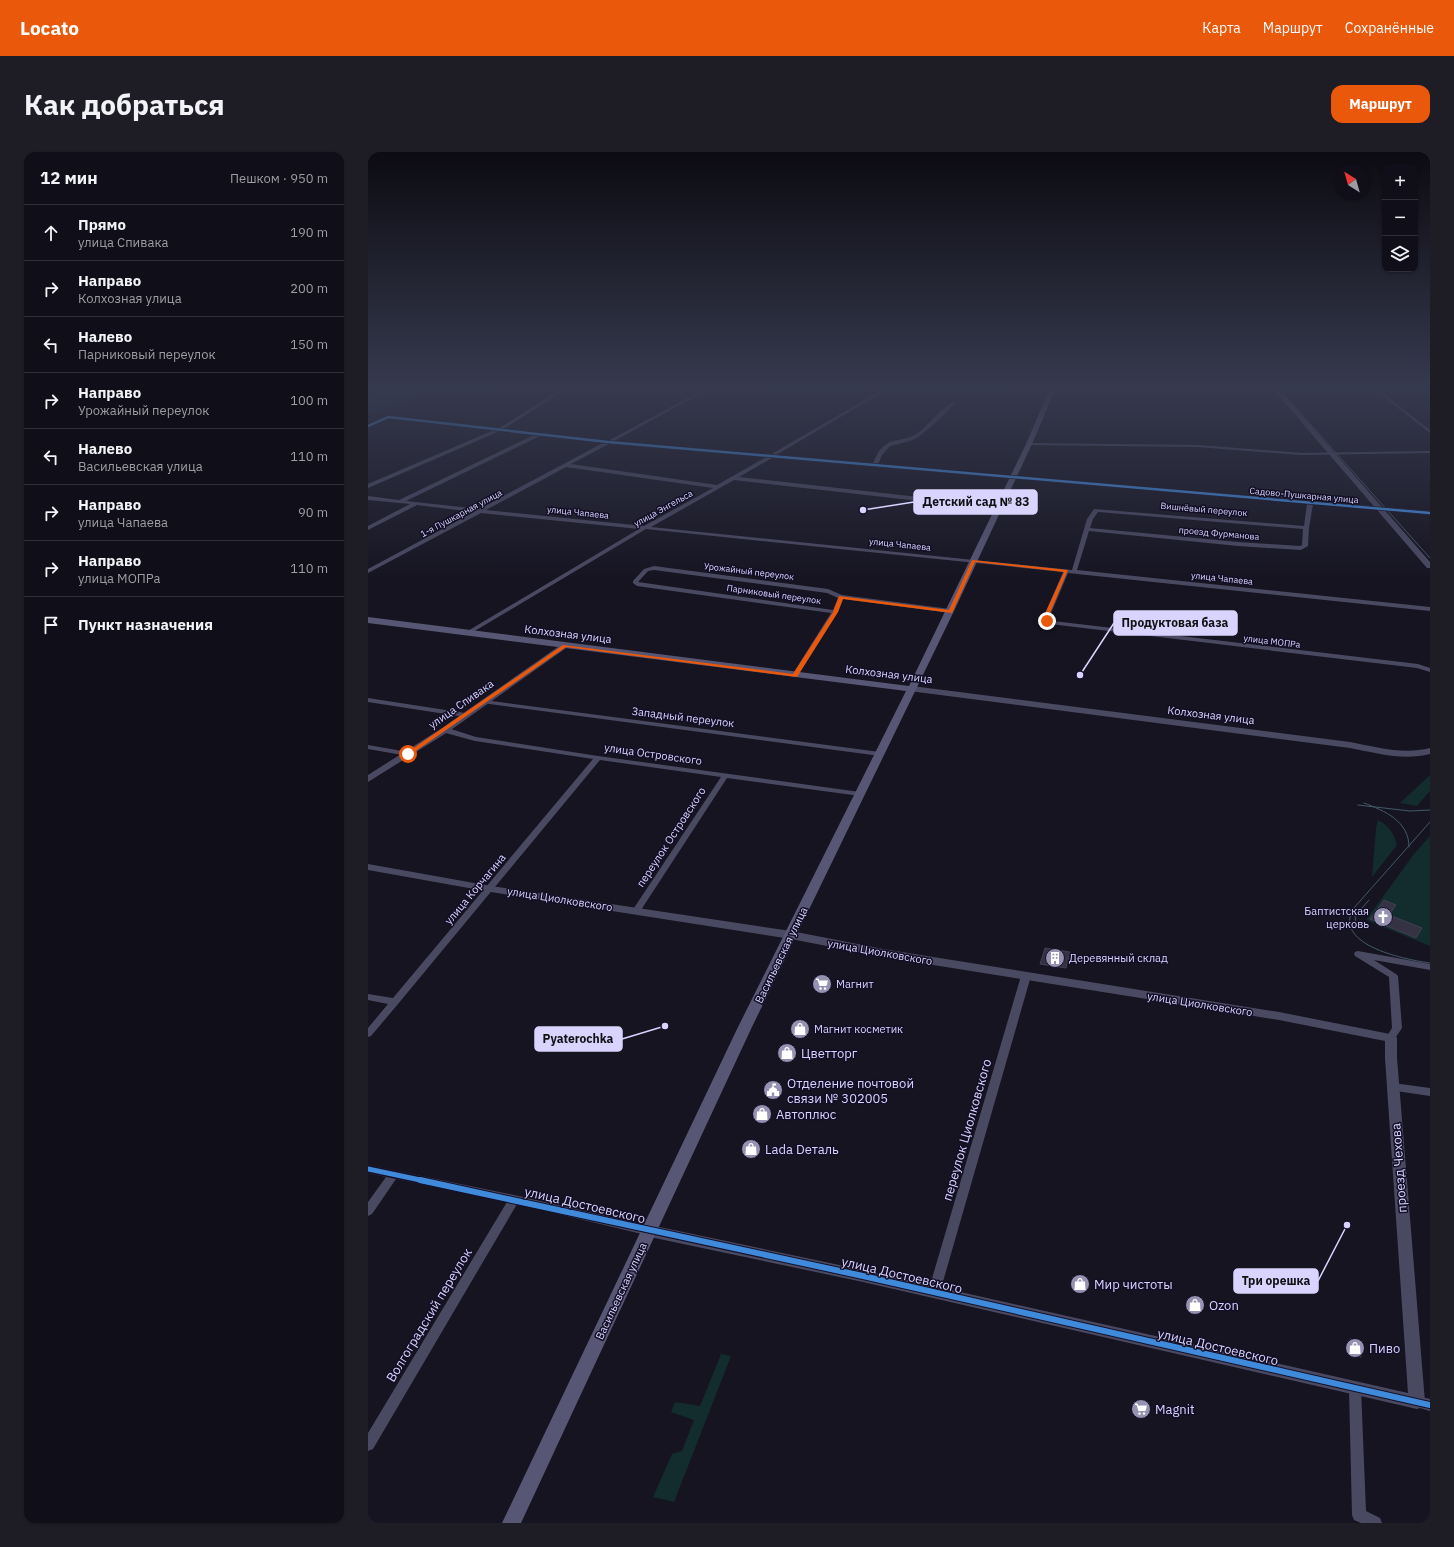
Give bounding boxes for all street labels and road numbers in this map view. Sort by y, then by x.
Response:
street label: Садово-Пушкарная улица [1249,485,1359,505]
street label: 1-я Пушкарная улица [418,487,504,539]
street label: улица Энгельса [632,487,695,529]
street label: Вишнёвый переулок [1160,500,1248,518]
street label: улица Чапаева [546,503,610,521]
street label: проезд Фурманова [1178,524,1260,542]
street label: улица Чапаева [868,535,932,553]
street label: Урожайный переулок [703,560,795,582]
street label: улица Чапаева [1190,569,1254,587]
street label: Парниковый переулок [726,582,822,606]
street label: Колхозная улица [524,622,612,646]
street label: улица МОПРа [1243,632,1301,650]
street label: Колхозная улица [845,662,933,686]
street label: улица Спивака [426,676,496,732]
street label: Колхозная улица [1167,703,1255,727]
street label: Западный переулок [631,704,735,730]
street label: улица Островского [603,740,703,768]
street label: переулок Островского [633,784,709,890]
street label: улица Корчагина [441,851,509,927]
street label: улица Циолковского [506,884,614,914]
street label: Васильевская улица [752,904,810,1005]
street label: улица Циолковского [826,936,934,968]
street label: улица Циолковского [1146,989,1254,1019]
street label: переулок Циолковского [939,1057,995,1203]
street label: проезд Чехова [1387,1122,1411,1213]
street label: улица Достоевского [523,1183,647,1227]
street label: Васильевская улица [592,1240,650,1342]
street label: Волгоградский переулок [382,1245,476,1385]
street label: улица Достоевского [840,1253,964,1297]
street label: улица Достоевского [1156,1325,1280,1369]

